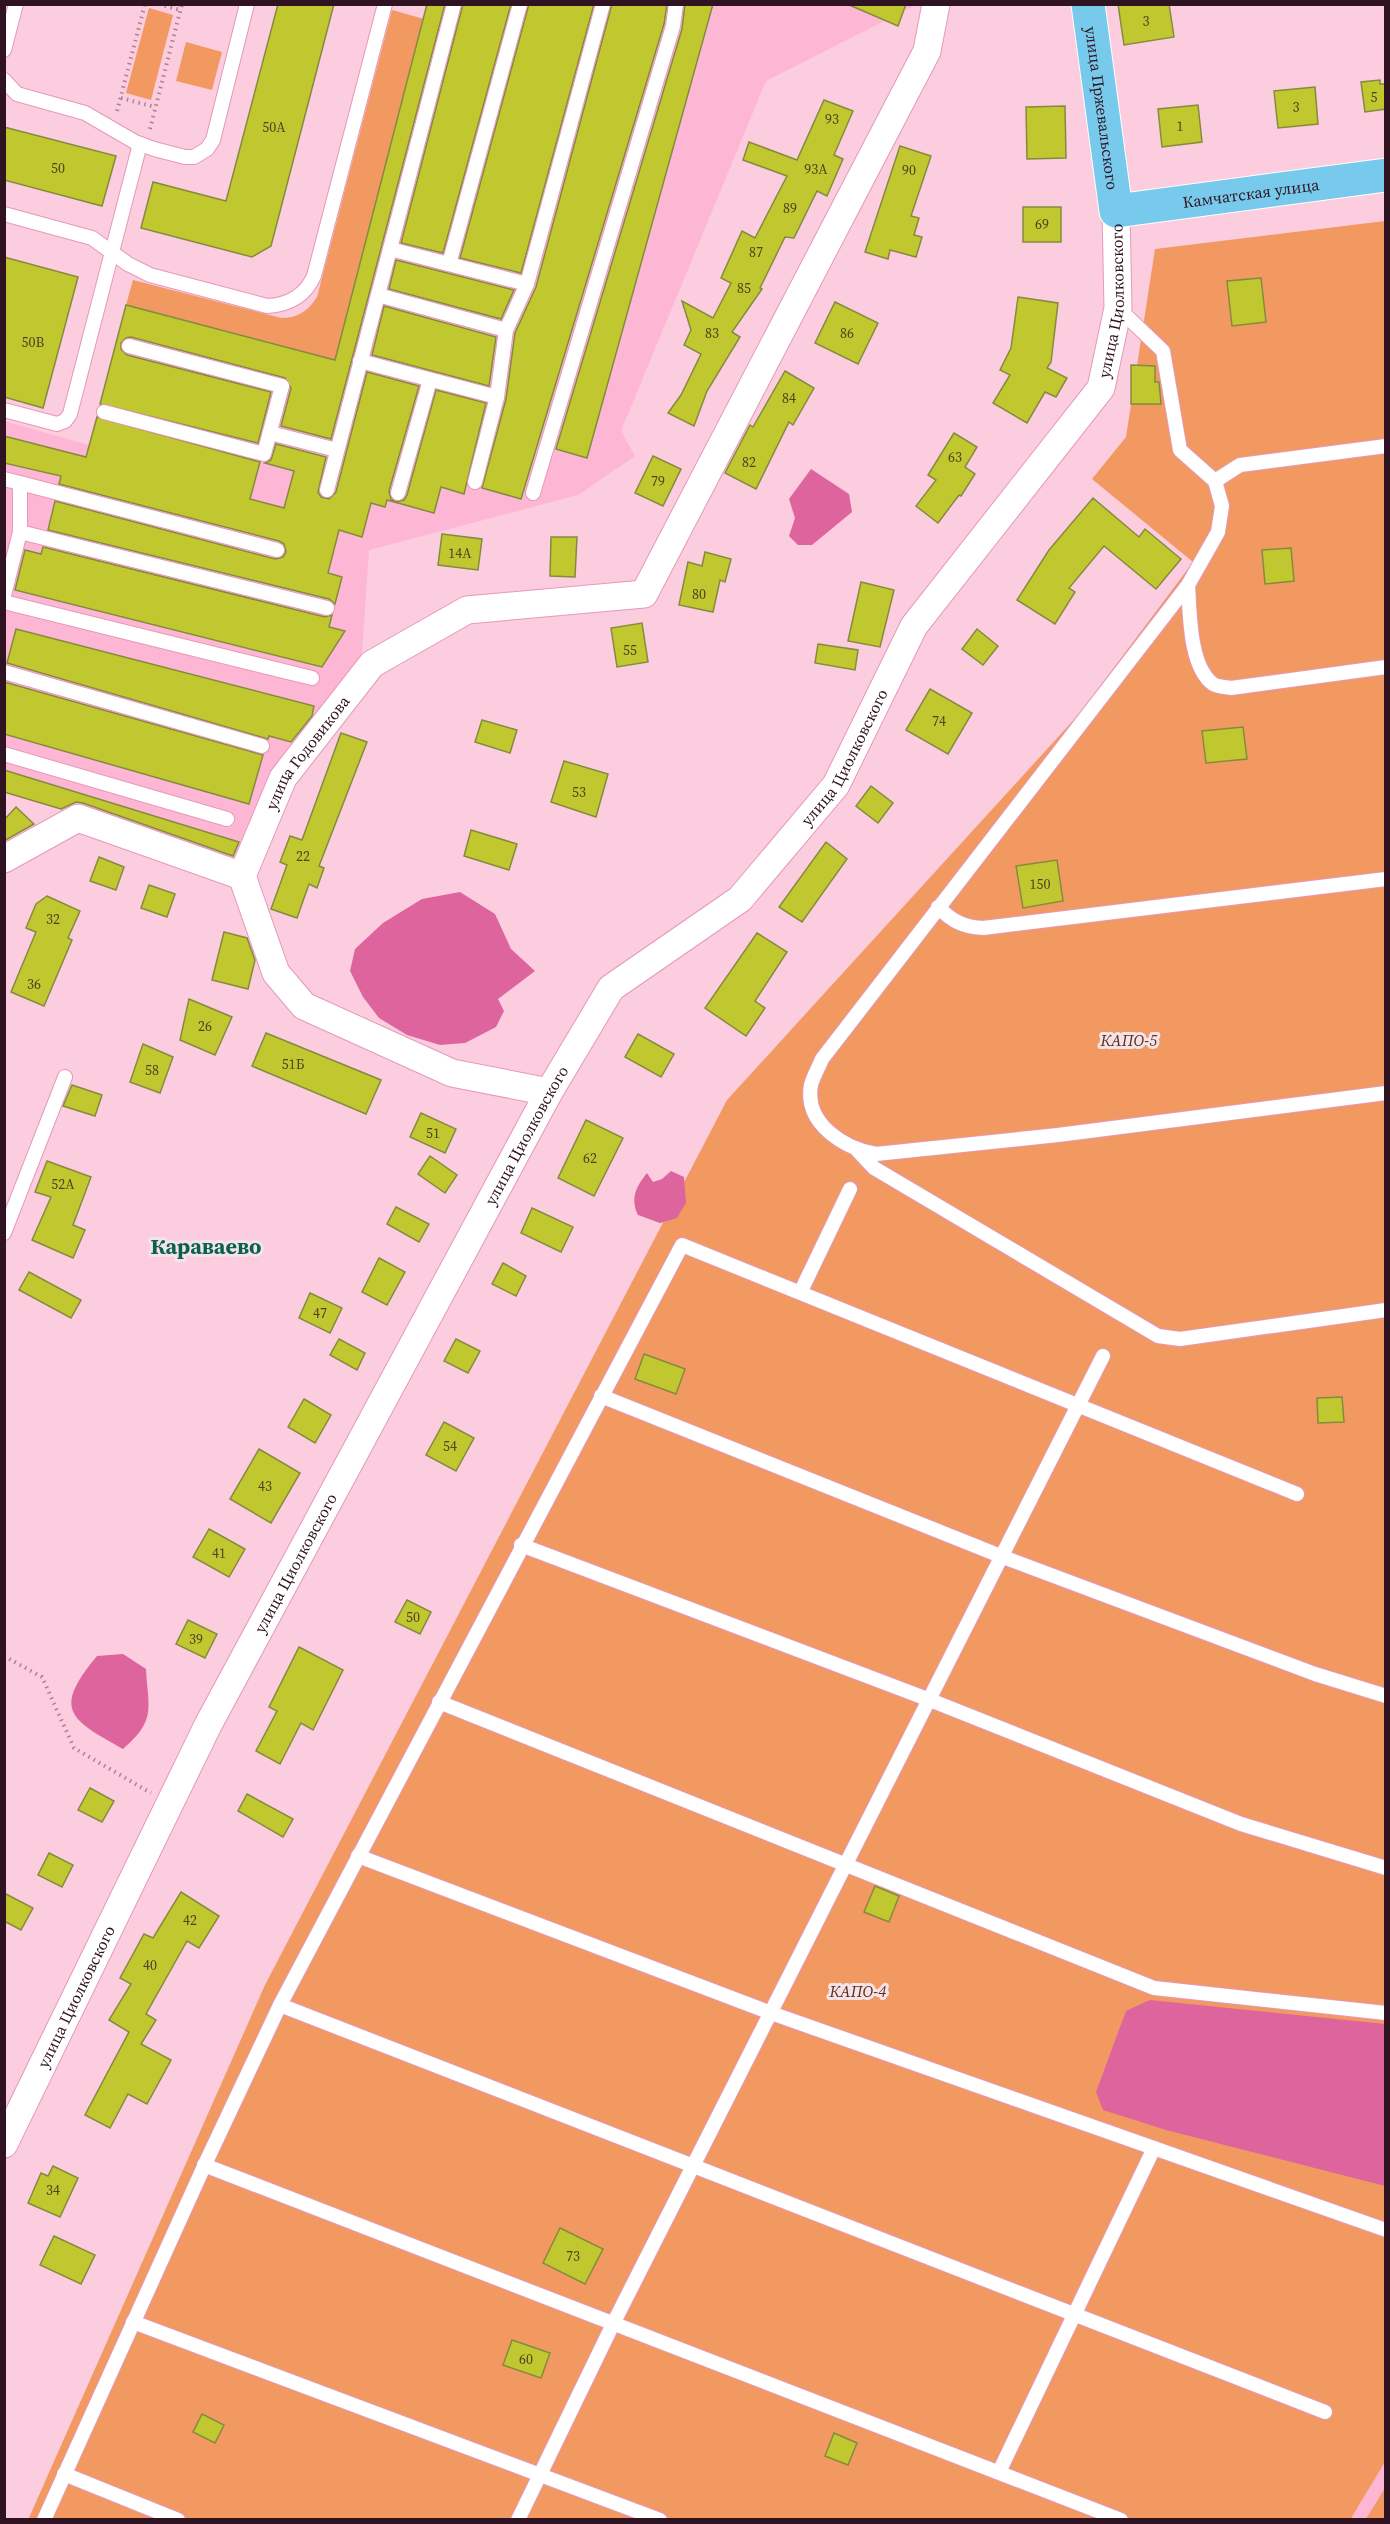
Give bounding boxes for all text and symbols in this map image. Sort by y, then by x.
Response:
house number: 3 [1143,11,1150,31]
street label: улица Пржевальского [1080,25,1124,191]
house number: 5 [1371,87,1378,107]
house number: 3 [1293,97,1300,117]
house number: 93 [825,109,839,129]
house number: 1 [1177,116,1184,136]
house number: 50А [262,117,286,137]
house number: 50 [51,158,65,178]
house number: 93А [804,159,828,179]
house number: 90 [902,160,916,180]
street label: Камчатская улица [1181,173,1321,213]
house number: 89 [783,198,797,218]
house number: 69 [1035,214,1049,234]
street label: улица Циолковского [1092,223,1129,380]
house number: 87 [749,242,763,262]
house number: 85 [737,278,751,298]
house number: 83 [705,323,719,343]
house number: 86 [840,323,854,343]
house number: 50В [22,332,45,352]
house number: 84 [782,388,796,408]
house number: 63 [948,447,962,467]
house number: 82 [742,452,756,472]
house number: 79 [651,471,665,491]
house number: 14А [448,543,472,563]
house number: 80 [692,584,706,604]
house number: 55 [623,640,637,660]
street label: улица Циолковского [796,685,893,830]
street label: улица Годовикова [260,690,355,813]
house number: 74 [932,711,946,731]
house number: 53 [572,782,586,802]
house number: 22 [296,846,310,866]
house number: 150 [1030,874,1051,894]
house number: 32 [46,909,60,929]
house number: 36 [27,974,41,994]
house number: 26 [198,1016,212,1036]
park label: КАПО-5 [1100,1029,1158,1051]
house number: 51Б [282,1054,305,1074]
house number: 58 [145,1060,159,1080]
street label: улица Циолковского [479,1061,573,1209]
house number: 51 [426,1123,440,1143]
house number: 62 [583,1148,597,1168]
house number: 52А [51,1174,75,1194]
district label: Караваево [151,1231,261,1261]
house number: 47 [313,1303,327,1323]
house number: 54 [443,1436,457,1456]
house number: 43 [258,1476,272,1496]
street label: улица Циолковского [249,1489,342,1637]
house number: 41 [212,1543,226,1563]
house number: 50 [406,1607,420,1627]
house number: 39 [189,1629,203,1649]
house number: 42 [183,1910,197,1930]
street label: улица Циолковского [32,1922,120,2071]
house number: 40 [143,1955,157,1975]
park label: КАПО-4 [829,1980,886,2002]
house number: 34 [46,2180,60,2200]
house number: 73 [566,2246,580,2266]
house number: 60 [519,2349,533,2369]

